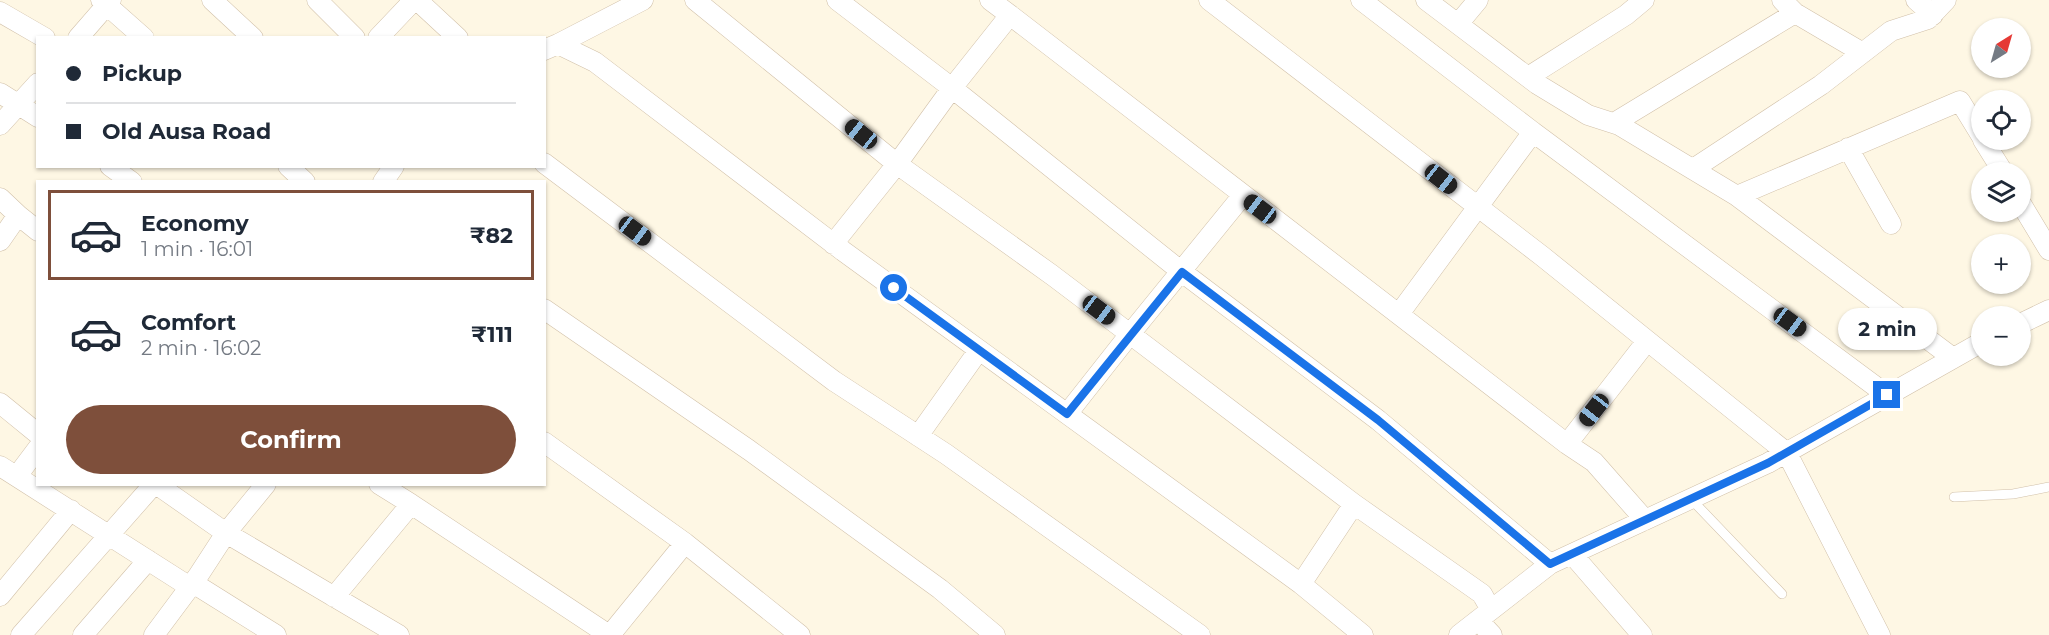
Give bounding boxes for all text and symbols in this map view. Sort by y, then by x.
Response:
north arrow [1971,18,2031,78]
map controls [1971,18,2031,366]
text: Pickup [102,60,182,87]
button: locate [1971,90,2031,150]
car [841,116,881,152]
text: Old Ausa Road [102,118,271,145]
car [1421,161,1461,197]
button: layers [1971,162,2031,222]
car [1240,191,1280,227]
icon: car [69,208,123,262]
text: Economy [141,210,249,237]
car [615,213,655,249]
text: ₹82 [470,222,513,249]
button: + [1971,234,2031,294]
text: 1 min · 16:01 [141,237,253,261]
route start [880,274,907,301]
car [1079,292,1119,328]
car [1770,304,1810,340]
button: − [1971,306,2031,366]
icon: car [69,307,123,361]
callout: 2 min [1838,308,1936,350]
text: Comfort [141,309,236,336]
text: 2 min [1858,317,1917,341]
text: ₹111 [471,321,513,348]
text: 2 min · 16:02 [141,336,261,360]
route end [1873,381,1900,408]
car [1576,390,1612,430]
button: Confirm [66,405,516,474]

